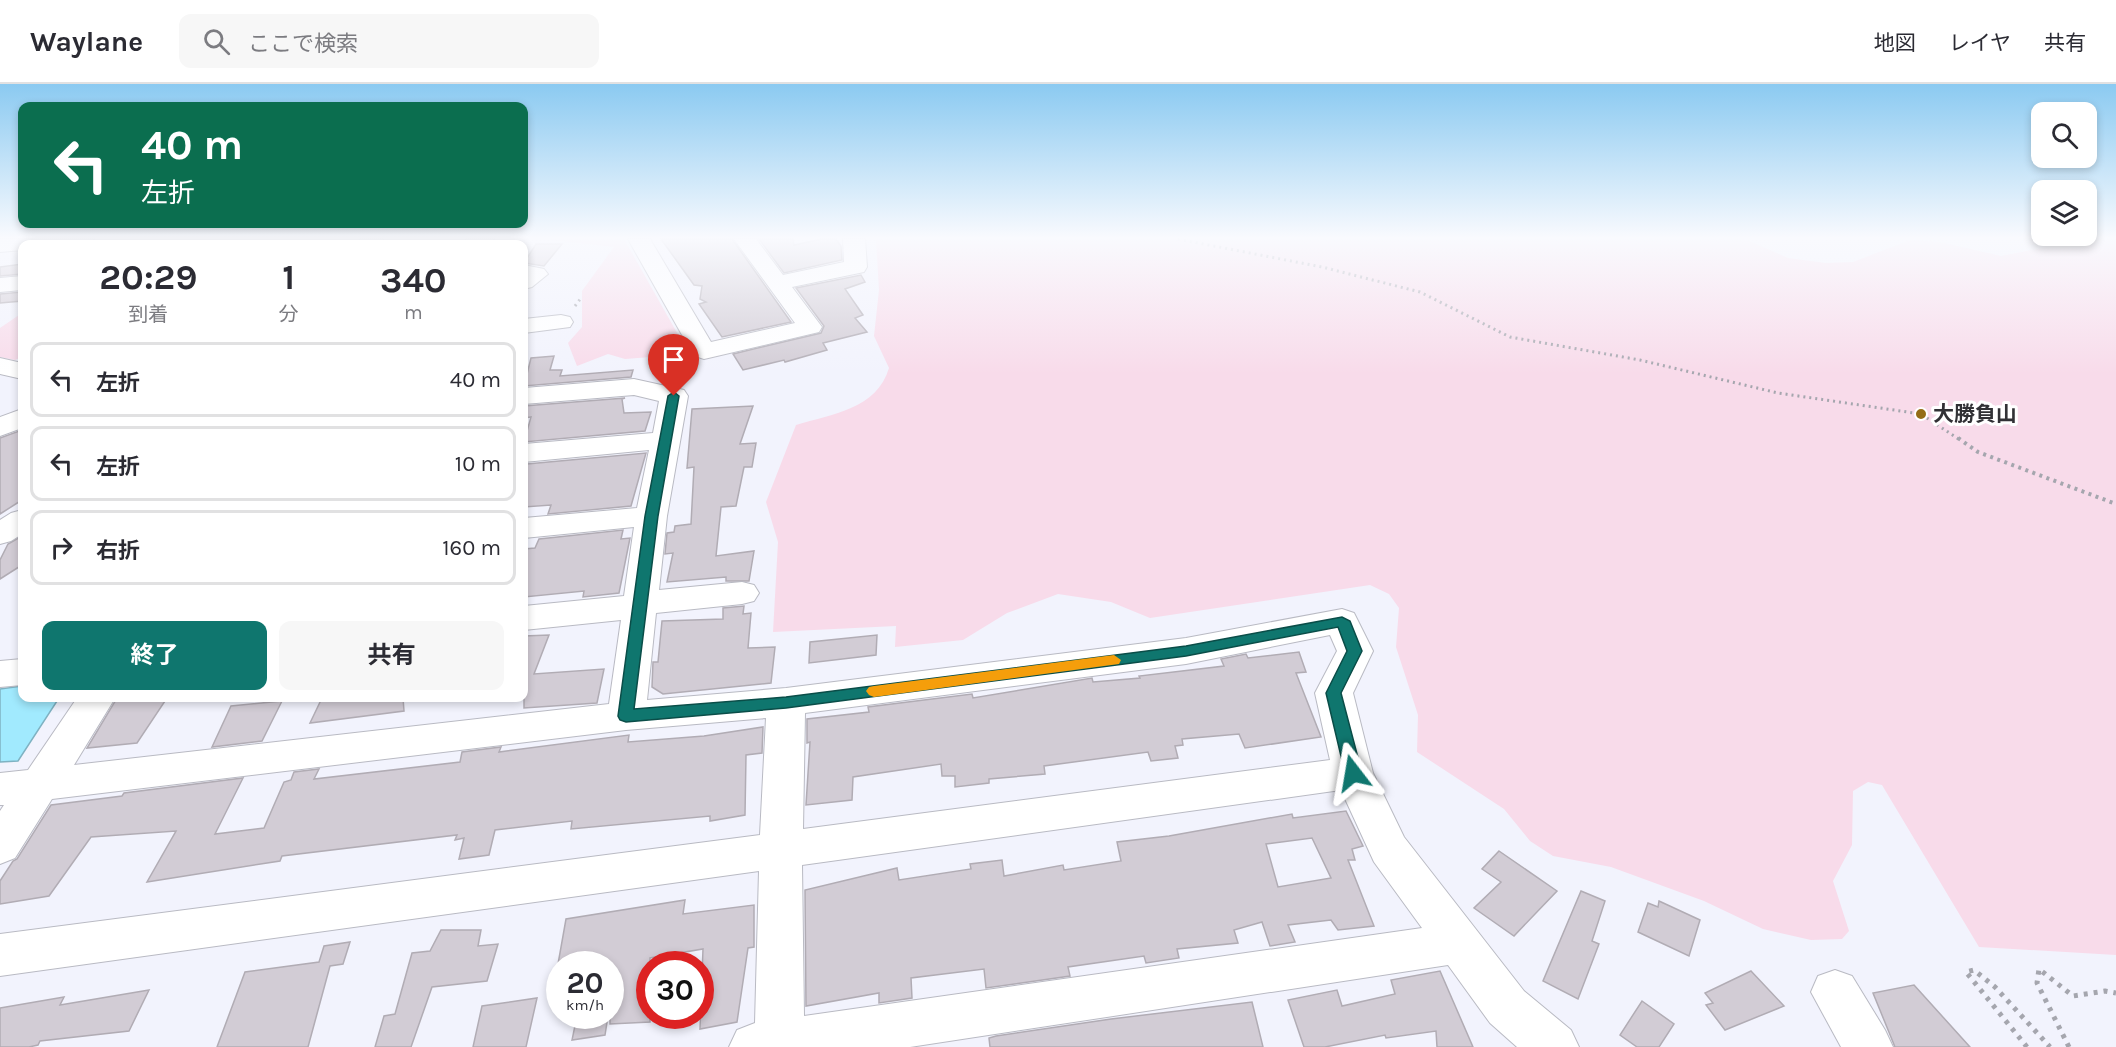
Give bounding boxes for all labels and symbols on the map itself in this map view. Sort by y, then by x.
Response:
pin [648,334,699,396]
place label: 大勝負山 [1933,402,2017,426]
marker: 大勝負山 [1914,407,1928,421]
position arrow [1321,741,1385,805]
speed limit sign: 30 [636,951,714,1029]

